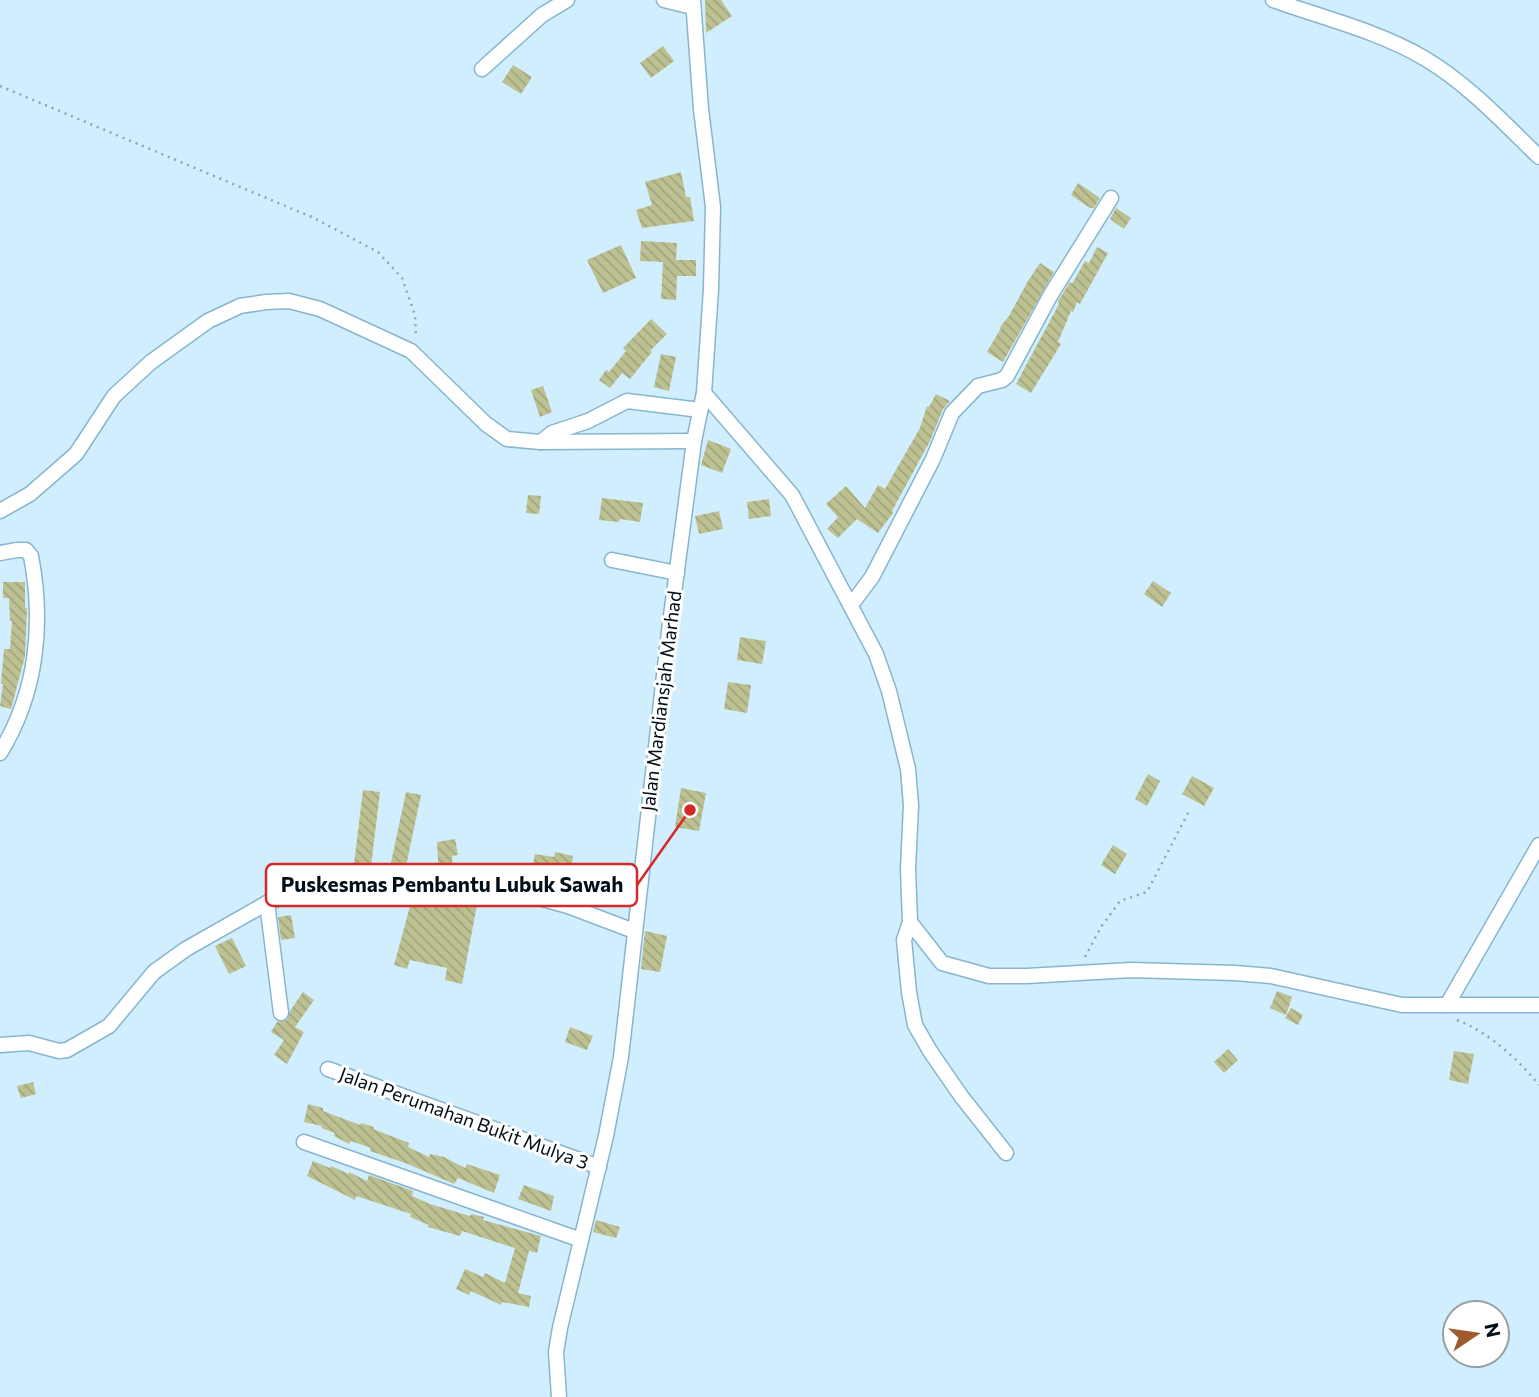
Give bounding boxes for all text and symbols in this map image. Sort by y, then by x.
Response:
street label: Jalan Mardiansjah Marhad [636,589,685,812]
callout: Puskesmas Pembantu Lubuk Sawah [266,864,637,906]
text: Puskesmas Pembantu Lubuk Sawah [281,871,623,896]
street label: Jalan Perumahan Bukit Mulya 3 [336,1062,592,1173]
north arrow [1441,1299,1511,1369]
text: N [1480,1321,1506,1340]

